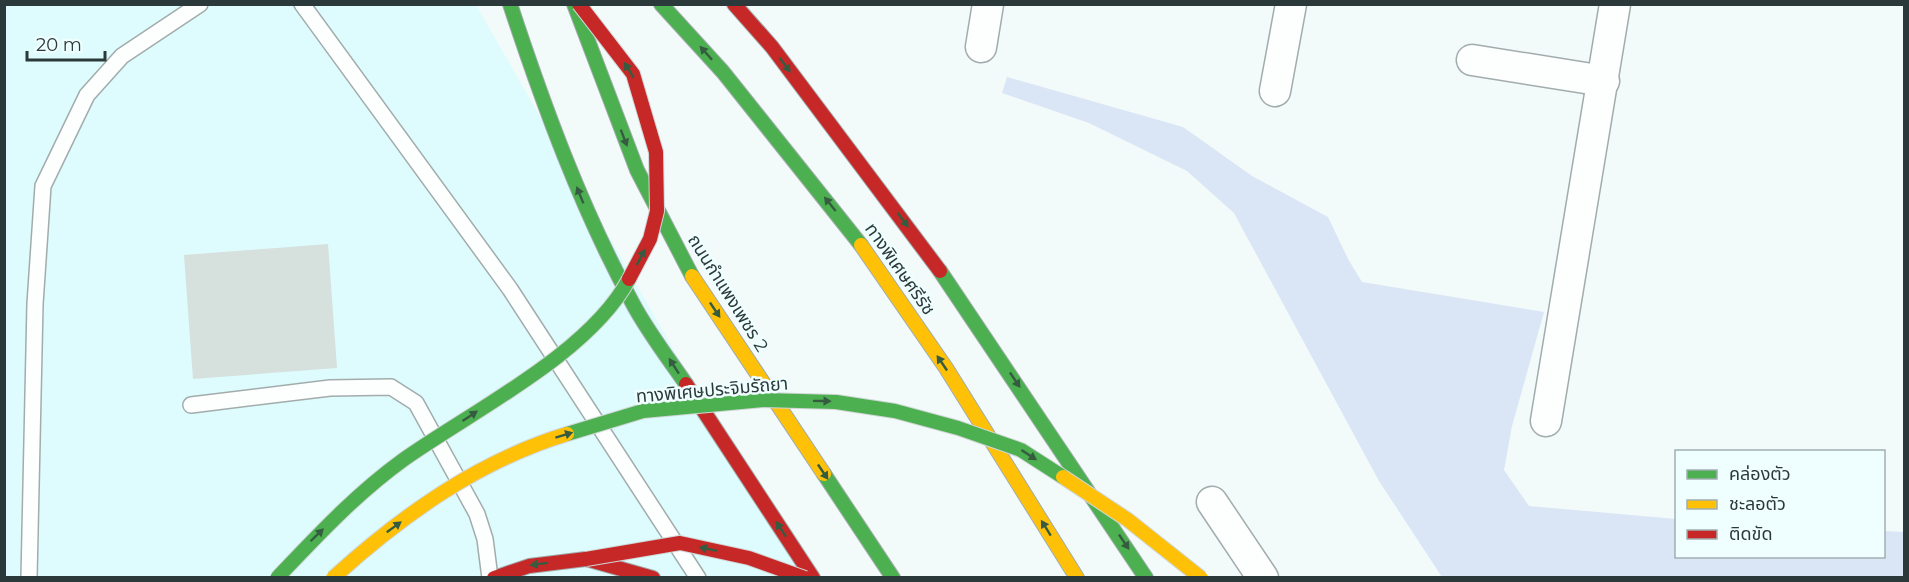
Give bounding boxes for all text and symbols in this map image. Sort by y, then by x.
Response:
scale bar [27,24,105,62]
text: 20 m [36,34,82,56]
one-way arrow [699,46,713,61]
one-way arrow [779,57,791,73]
one-way arrow [624,62,635,78]
one-way arrow [620,129,629,147]
one-way arrow [575,186,584,204]
one-way arrow [823,196,836,212]
one-way arrow [896,213,908,228]
street label: ทางพิเศษศรีรัช [860,219,940,319]
street label: ถนนกำแพงเพชร 2 [683,230,773,356]
one-way arrow [636,248,646,265]
one-way arrow [709,302,720,318]
one-way arrow [937,355,948,371]
one-way arrow [668,357,679,374]
street label: ทางพิเศษประจิมรัถยา [635,372,789,408]
one-way arrow [1009,372,1020,388]
one-way arrow [812,397,831,406]
one-way arrow [462,410,479,421]
one-way arrow [555,430,573,439]
one-way arrow [1021,450,1038,461]
legend [1675,450,1885,558]
text: คล่องตัว [1729,463,1791,485]
one-way arrow [817,464,829,480]
text: ชะลอตัว [1729,493,1786,515]
one-way arrow [775,520,786,537]
one-way arrow [1041,520,1052,536]
one-way arrow [385,521,401,533]
text: ติดขัด [1729,523,1772,545]
one-way arrow [309,528,324,542]
one-way arrow [1118,533,1130,549]
one-way arrow [699,544,718,554]
one-way arrow [530,560,549,569]

